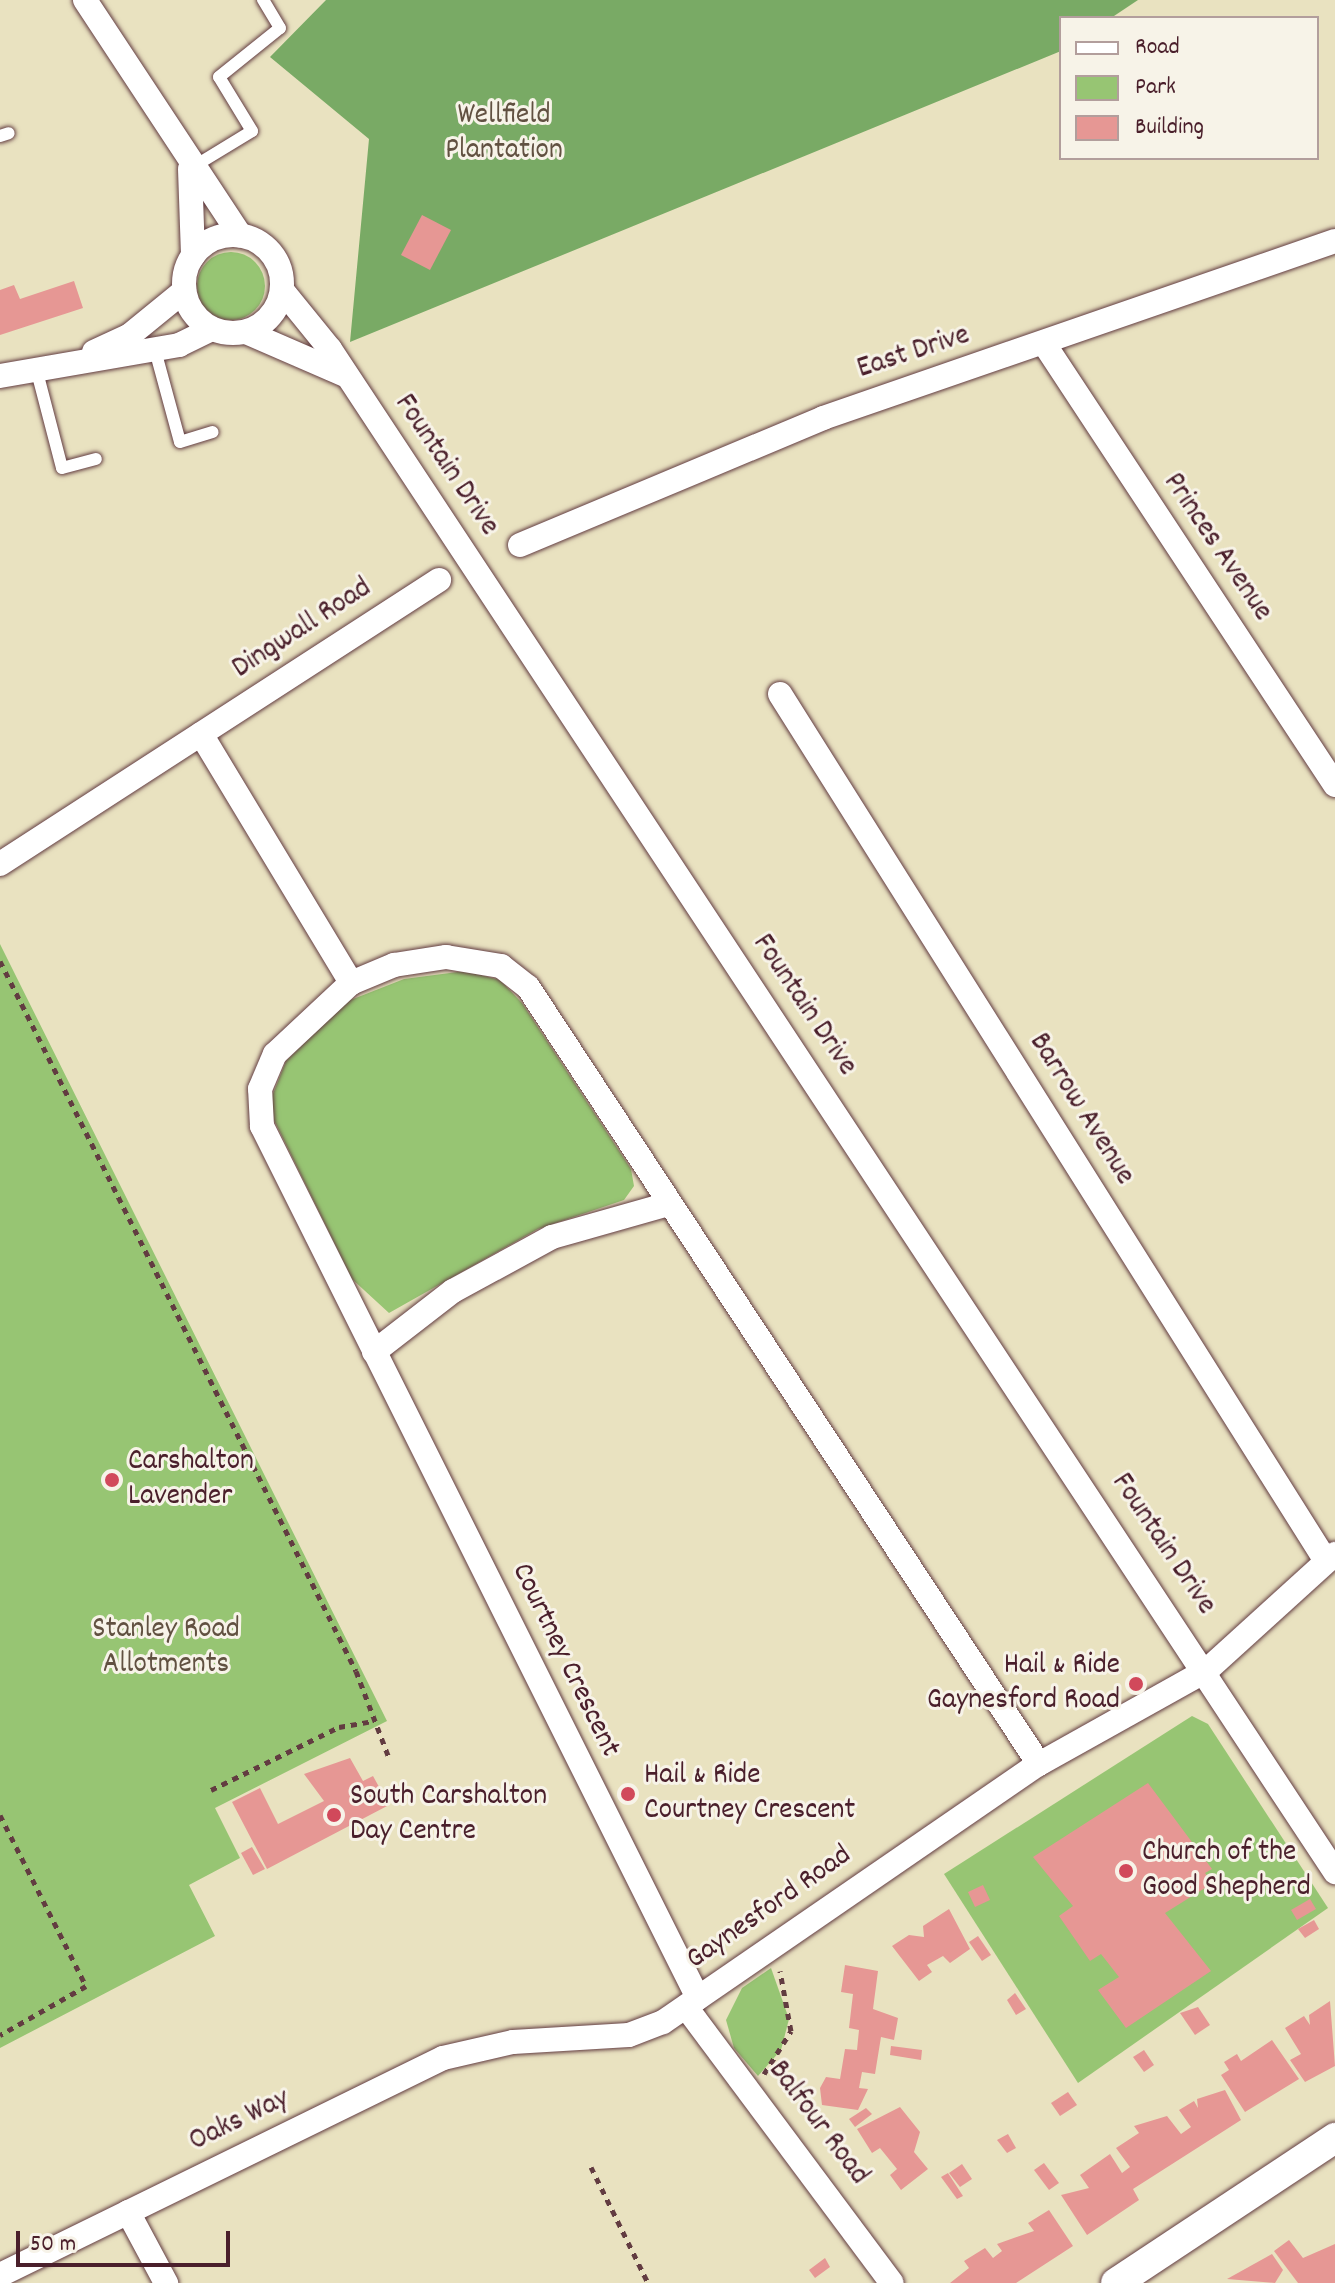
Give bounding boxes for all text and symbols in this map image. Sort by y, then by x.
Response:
legend [1059,16,1319,160]
text: Road [1135,31,1180,65]
text: Park [1135,71,1176,105]
park label: Wellfield Plantation [445,99,563,170]
text: Building [1135,111,1204,145]
street label: East Drive [853,319,975,389]
street label: Fountain Drive [385,388,505,544]
street label: Princes Avenue [1153,467,1279,629]
street label: Dingwall Road [227,572,379,688]
street label: Fountain Drive [743,928,863,1084]
street label: Barrow Avenue [1019,1027,1141,1193]
place label: Carshalton Lavender [128,1445,254,1516]
street label: Fountain Drive [1102,1467,1222,1623]
marker: Carshalton Lavender [103,1471,121,1489]
street label: Courtney Crescent [501,1558,627,1764]
park label: Stanley Road Allotments [92,1613,240,1684]
place label: Hail & Ride Gaynesford Road [927,1649,1120,1720]
marker: Hail & Ride Gaynesford Road [1127,1675,1145,1693]
place label: Hail & Ride Courtney Crescent [644,1759,855,1830]
place label: South Carshalton Day Centre [350,1780,547,1850]
marker: Hail & Ride Courtney Crescent [619,1785,637,1803]
marker: South Carshalton Day Centre [325,1806,343,1824]
place label: Church of the Good Shepherd [1142,1836,1311,1906]
street label: Gaynesford Road [681,1839,859,1979]
marker: Church of the Good Shepherd [1117,1862,1135,1880]
street label: Balfour Road [759,2055,875,2193]
street label: Oaks Way [184,2082,296,2162]
scale bar [20,2215,234,2265]
text: 50 m [30,2228,76,2262]

